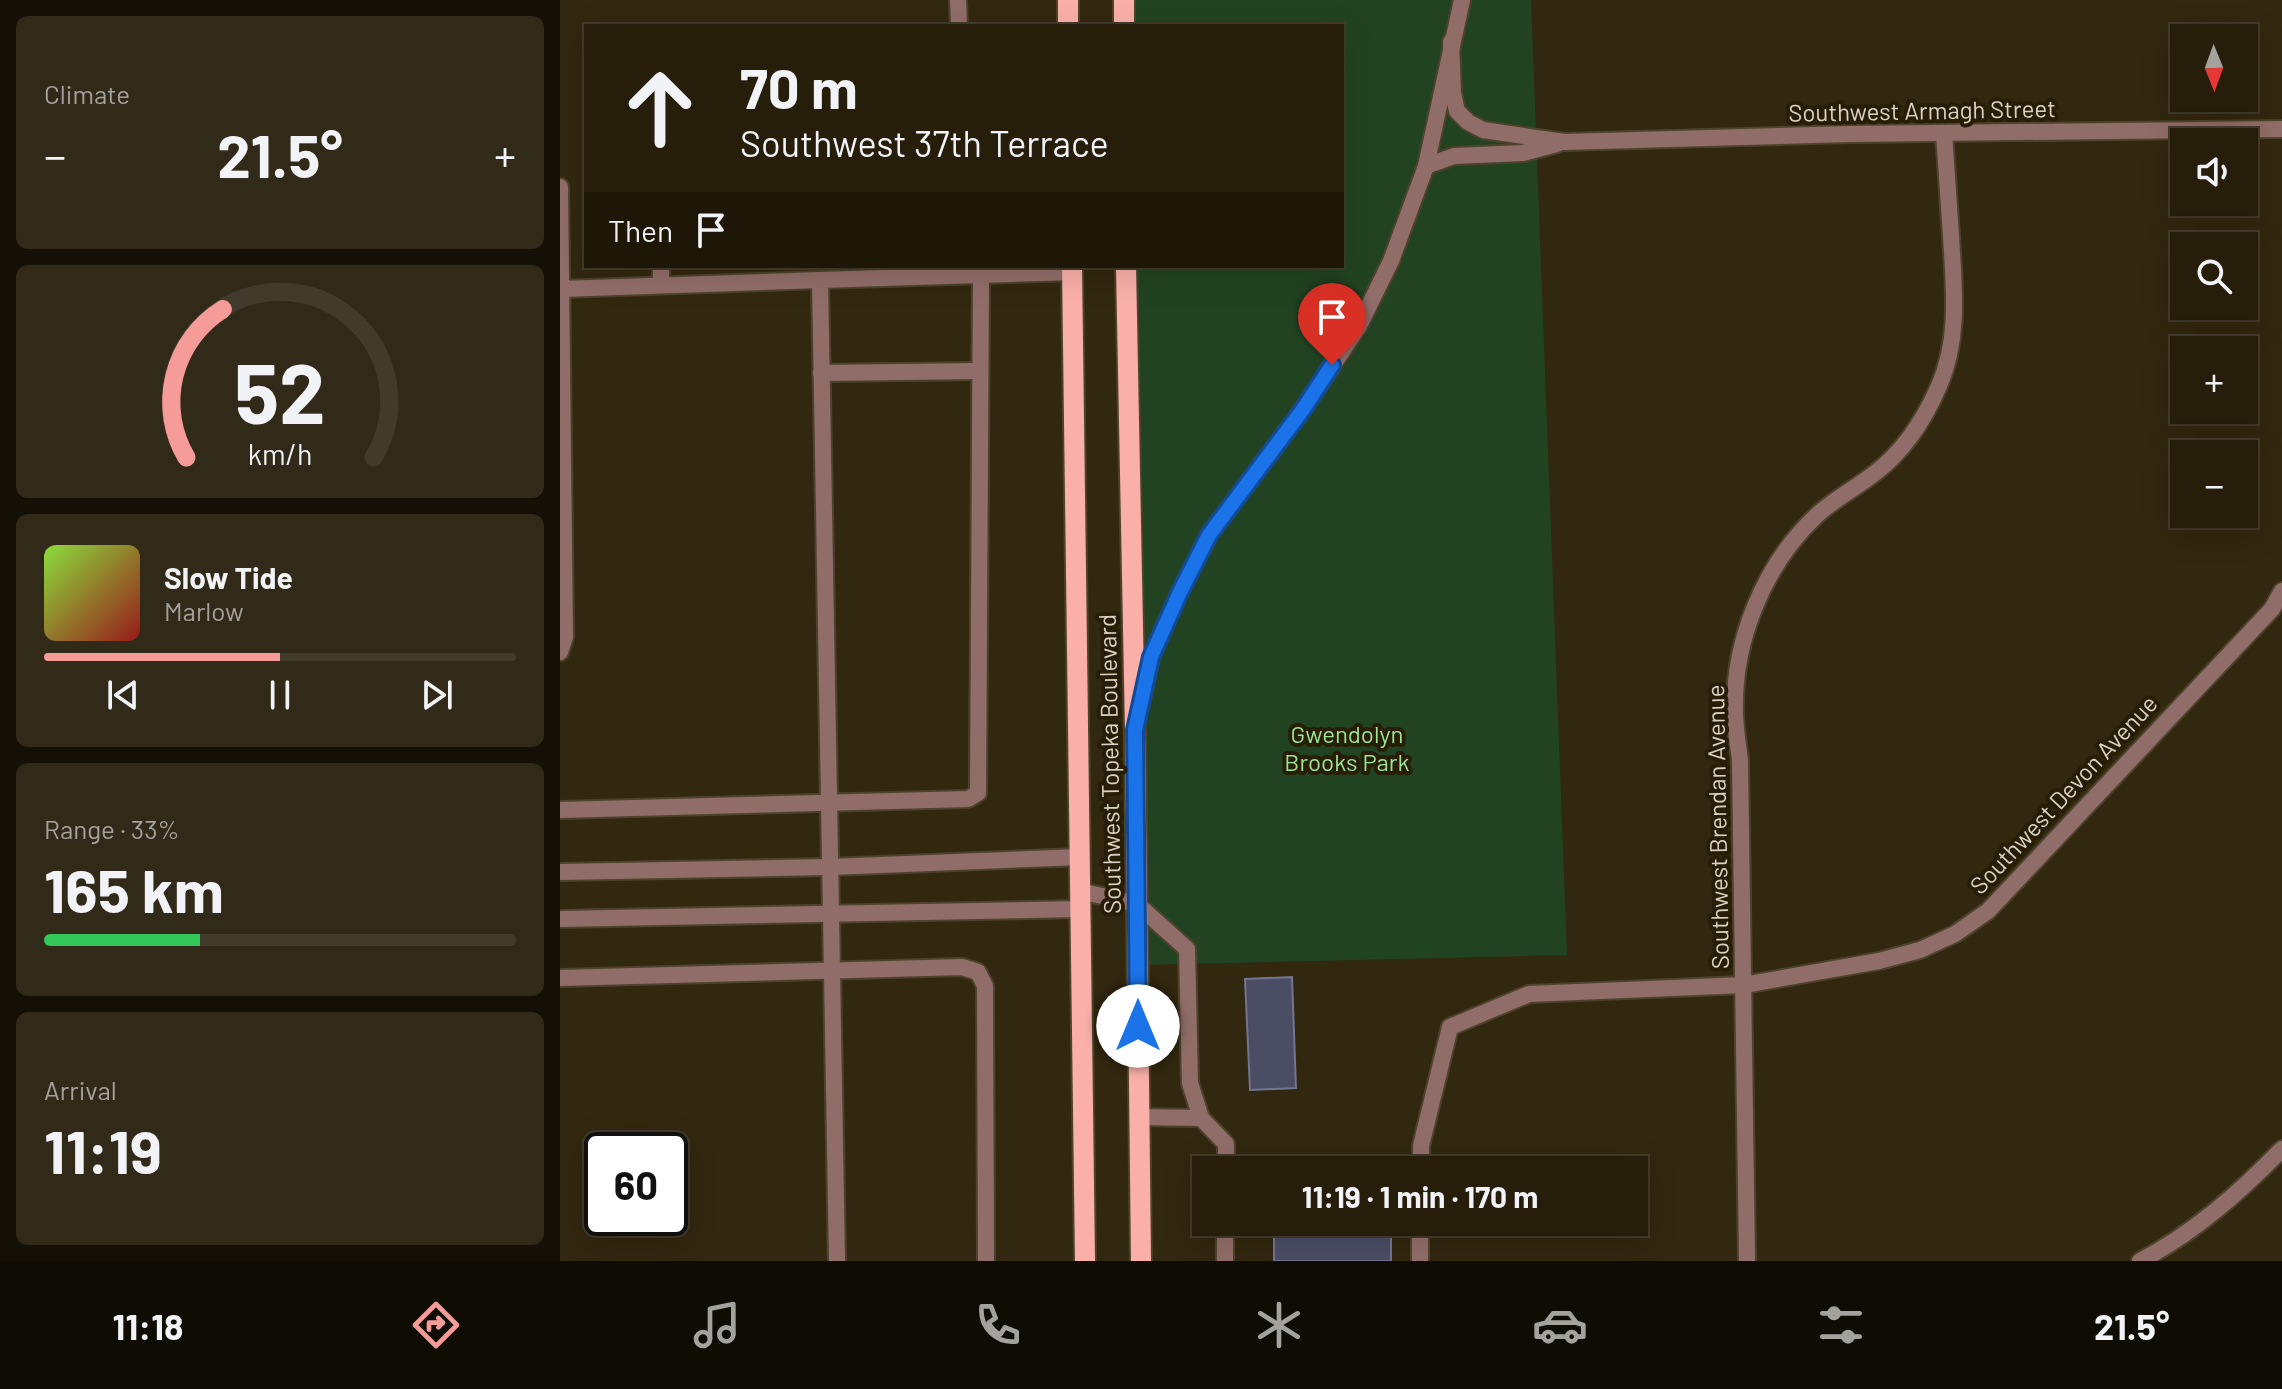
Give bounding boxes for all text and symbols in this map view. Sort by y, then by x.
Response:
north arrow [2170,24,2258,112]
map controls [2170,24,2258,528]
text: 70 m [740,53,858,120]
icon: ahead [608,56,712,160]
text: Climate [44,78,130,109]
street label: Southwest Armagh Street [1788,93,2056,127]
text: 21.5° [217,118,343,190]
text: Southwest 37th Terrace [740,121,1109,164]
text: − [44,128,66,181]
text: + [494,128,516,181]
button: sound [2170,128,2258,216]
icon: arrive [689,208,733,252]
text: Then [608,212,673,248]
button: search [2170,232,2258,320]
pin [1298,283,1366,365]
icon: arrive [1310,295,1354,339]
button: + [2170,336,2258,424]
text: 52 [234,340,326,440]
text: km/h [248,436,312,471]
button: − [2170,440,2258,528]
text: Slow Tide [164,559,293,595]
text: Marlow [164,595,244,626]
street label: Southwest Topeka Boulevard [1092,614,1126,914]
icon: previous [101,673,145,717]
icon: pause [258,673,302,717]
icon: next [415,673,459,717]
street label: Southwest Brendan Avenue [1700,684,1734,970]
street label: Southwest Devon Avenue [1963,689,2163,899]
park label: Gwendolyn Brooks Park [1284,719,1410,776]
text: Range · 33% [44,813,180,844]
text: 165 km [44,853,224,925]
position arrow [1096,984,1180,1068]
text: Arrival [44,1074,117,1105]
text: 11:19 [44,1114,162,1186]
speed limit sign: 60 [584,1132,688,1236]
text: 11:19 · 1 min · 170 m [1302,1178,1538,1214]
icon: directions [408,1297,464,1353]
icon: music [689,1297,745,1353]
icon: phone [970,1297,1026,1353]
icon: climate [1251,1297,1307,1353]
icon: car [1532,1297,1588,1353]
icon: filters [1813,1297,1869,1353]
text: 11:18 [112,1304,184,1347]
text: 21.5° [2094,1304,2169,1347]

